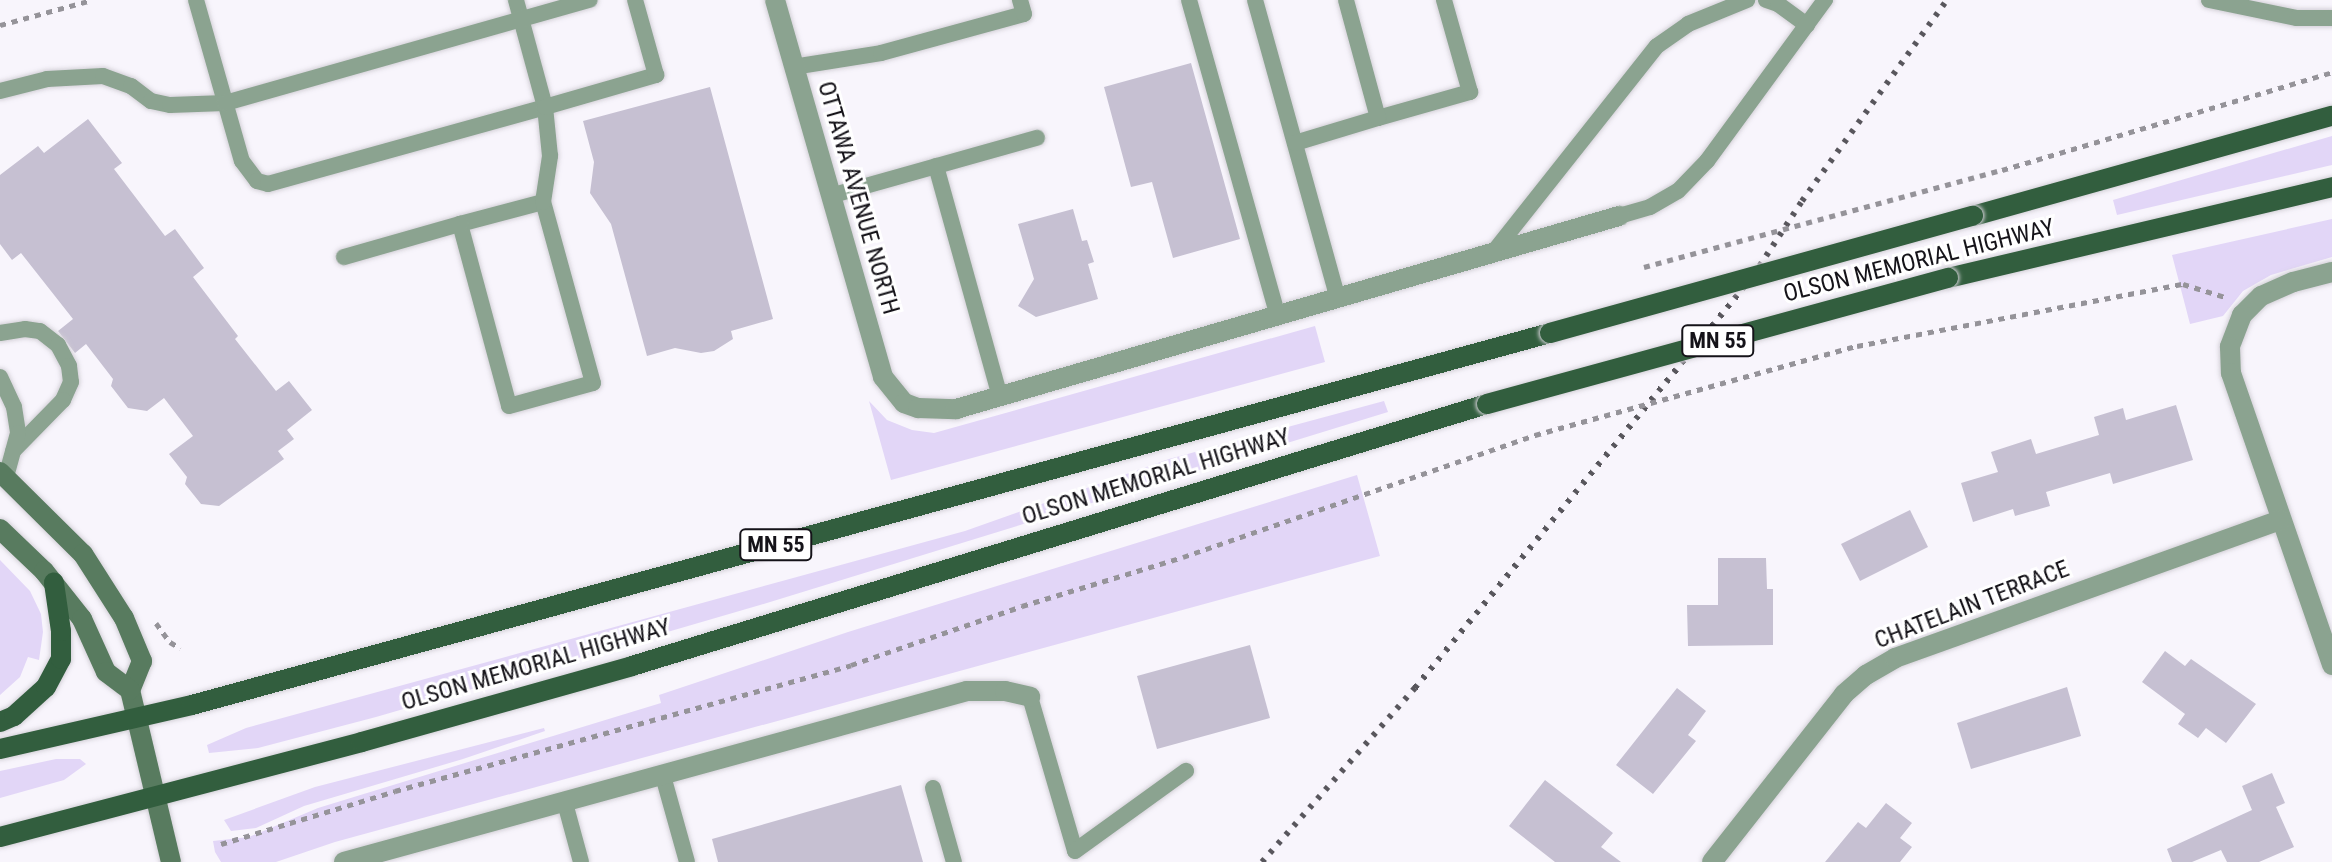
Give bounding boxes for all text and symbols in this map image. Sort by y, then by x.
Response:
street label: OTTAWA AVENUE NORTH [811,78,905,318]
street label: OLSON MEMORIAL HIGHWAY [1780,213,2058,309]
road number: MN 55 [1680,323,1756,359]
street label: OLSON MEMORIAL HIGHWAY [1019,423,1293,531]
road number: MN 55 [738,527,814,563]
street label: CHATELAIN TERRACE [1870,555,2074,655]
street label: OLSON MEMORIAL HIGHWAY [398,613,674,717]

